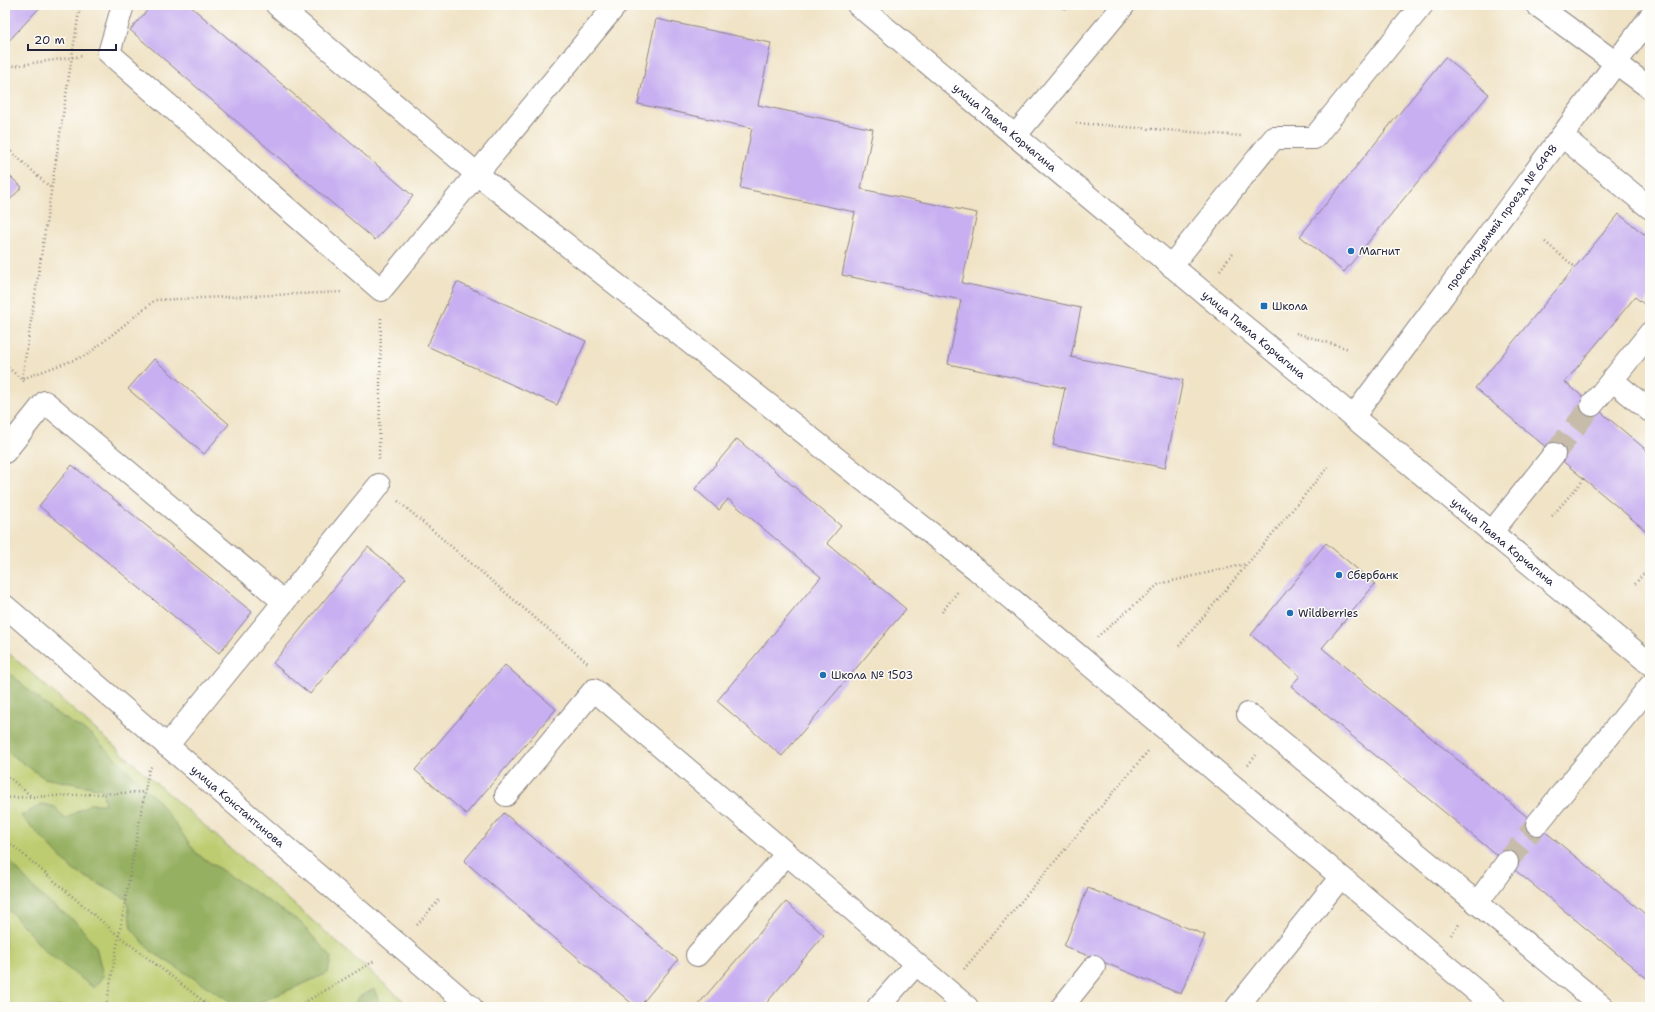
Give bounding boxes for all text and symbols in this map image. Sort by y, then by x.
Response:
scale bar [28,26,116,52]
text: 20 m [34,32,65,48]
street label: улица Павла Корчагина [949,80,1060,175]
street label: проектируемый проезд № 6498 [1443,141,1561,293]
place label: Магнит [1359,244,1400,259]
marker: Магнит [1346,246,1356,256]
street label: улица Павла Корчагина [1199,287,1309,382]
place label: Школа [1272,299,1308,314]
marker: Школа [1259,301,1269,311]
street label: улица Павла Корчагина [1448,494,1558,590]
place label: Сбербанк [1347,568,1398,583]
marker: Сбербанк [1334,570,1344,580]
place label: Wildberries [1298,606,1358,621]
marker: Wildberries [1285,608,1295,618]
place label: Школа № 1503 [831,668,913,683]
marker: Школа № 1503 [818,670,828,680]
street label: улица Константинова [187,762,287,851]

